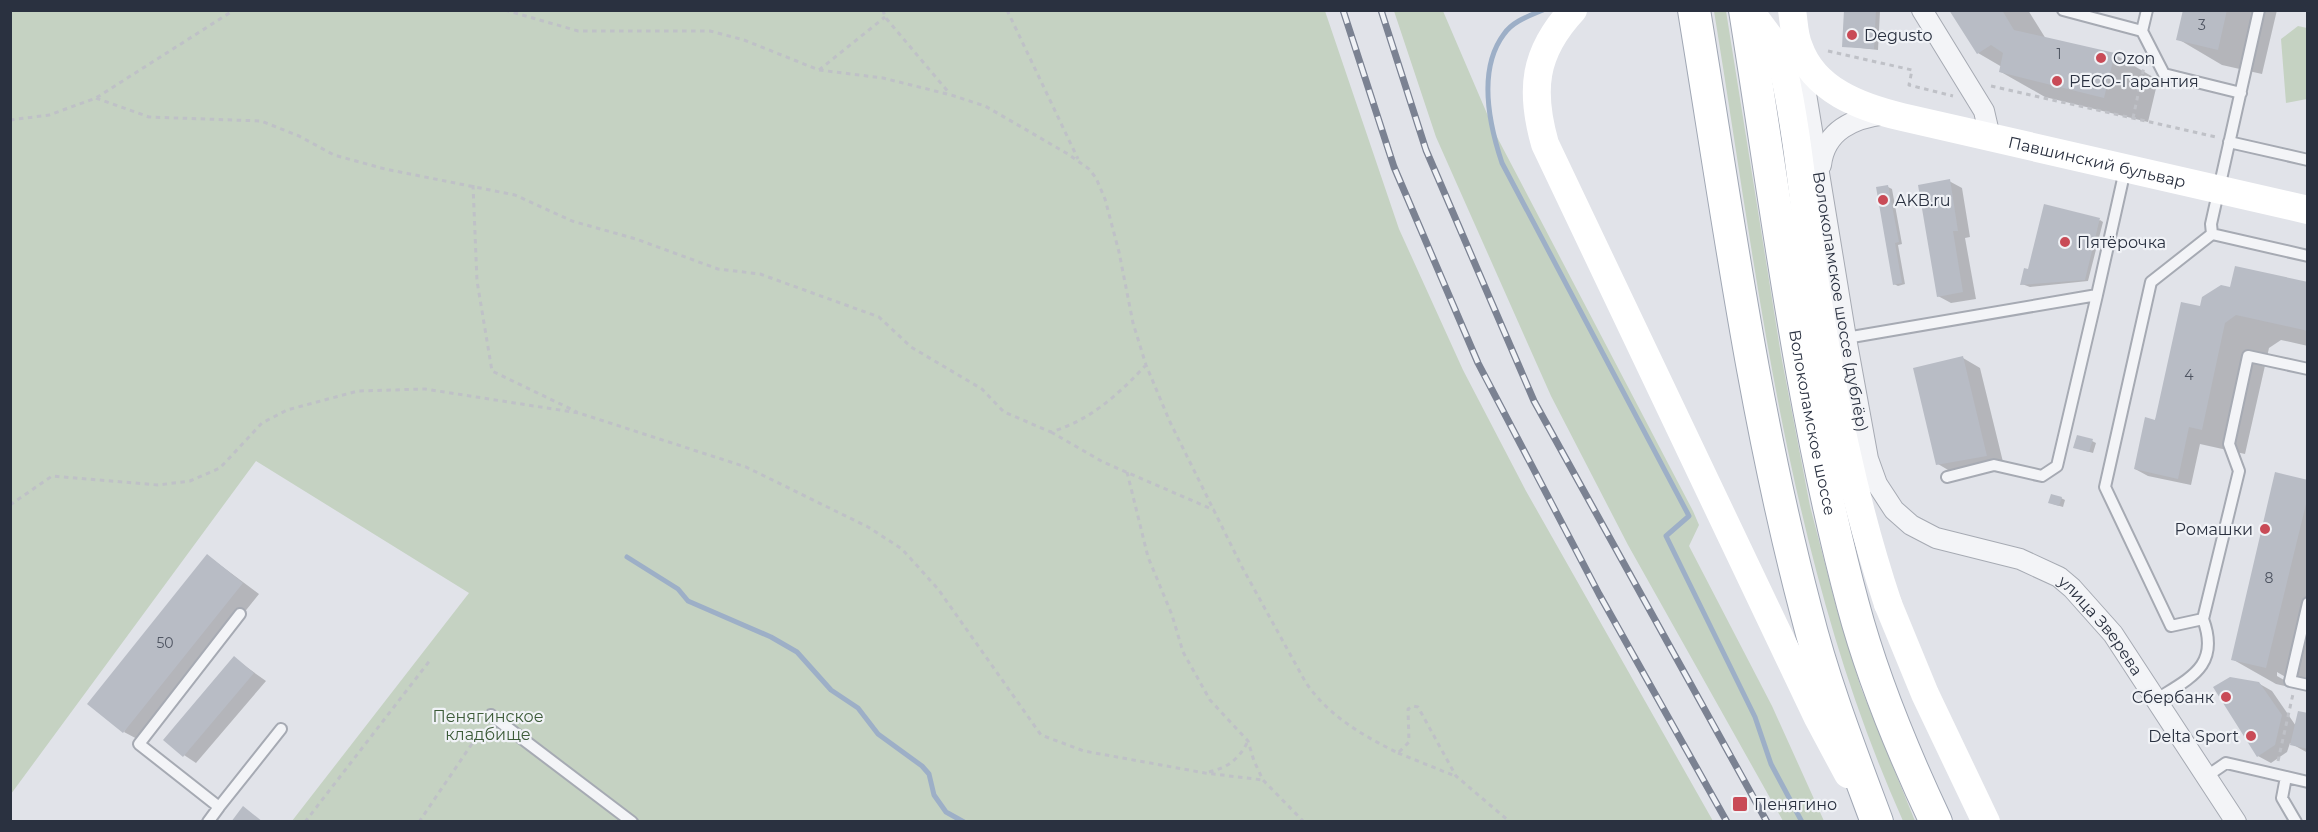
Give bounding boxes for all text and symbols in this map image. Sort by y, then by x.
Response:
house number: 3 [2198,16,2206,34]
place label: Degusto [1864,26,1933,45]
marker: Degusto [1845,28,1859,42]
house number: 1 [2056,45,2062,63]
place label: Ozon [2113,49,2155,68]
marker: Ozon [2094,51,2108,65]
place label: РЕСО-Гарантия [2069,72,2199,91]
marker: РЕСО-Гарантия [2050,74,2064,88]
street label: Павшинский бульвар [2006,132,2188,191]
street label: Волоколамское шоссе (дублёр) [1809,169,1873,433]
place label: AKB.ru [1895,191,1950,210]
marker: AKB.ru [1876,193,1890,207]
place label: Пятёрочка [2077,233,2166,252]
marker: Пятёрочка [2058,235,2072,249]
street label: Волоколамское шоссе [1787,329,1841,517]
house number: 4 [2184,366,2194,384]
place label: Ромашки [2175,520,2253,539]
marker: Ромашки [2258,522,2272,536]
house number: 8 [2265,569,2274,587]
street label: улица Зверева [2054,571,2147,679]
house number: 50 [156,634,174,652]
place label: Сбербанк [2132,688,2215,707]
marker: Сбербанк [2219,690,2233,704]
park label: Пенягинское кладбище [432,707,544,744]
place label: Delta Sport [2148,727,2239,746]
marker: Delta Sport [2244,729,2258,743]
marker: Пенягино [1731,795,1749,813]
place label: Пенягино [1754,795,1837,814]

